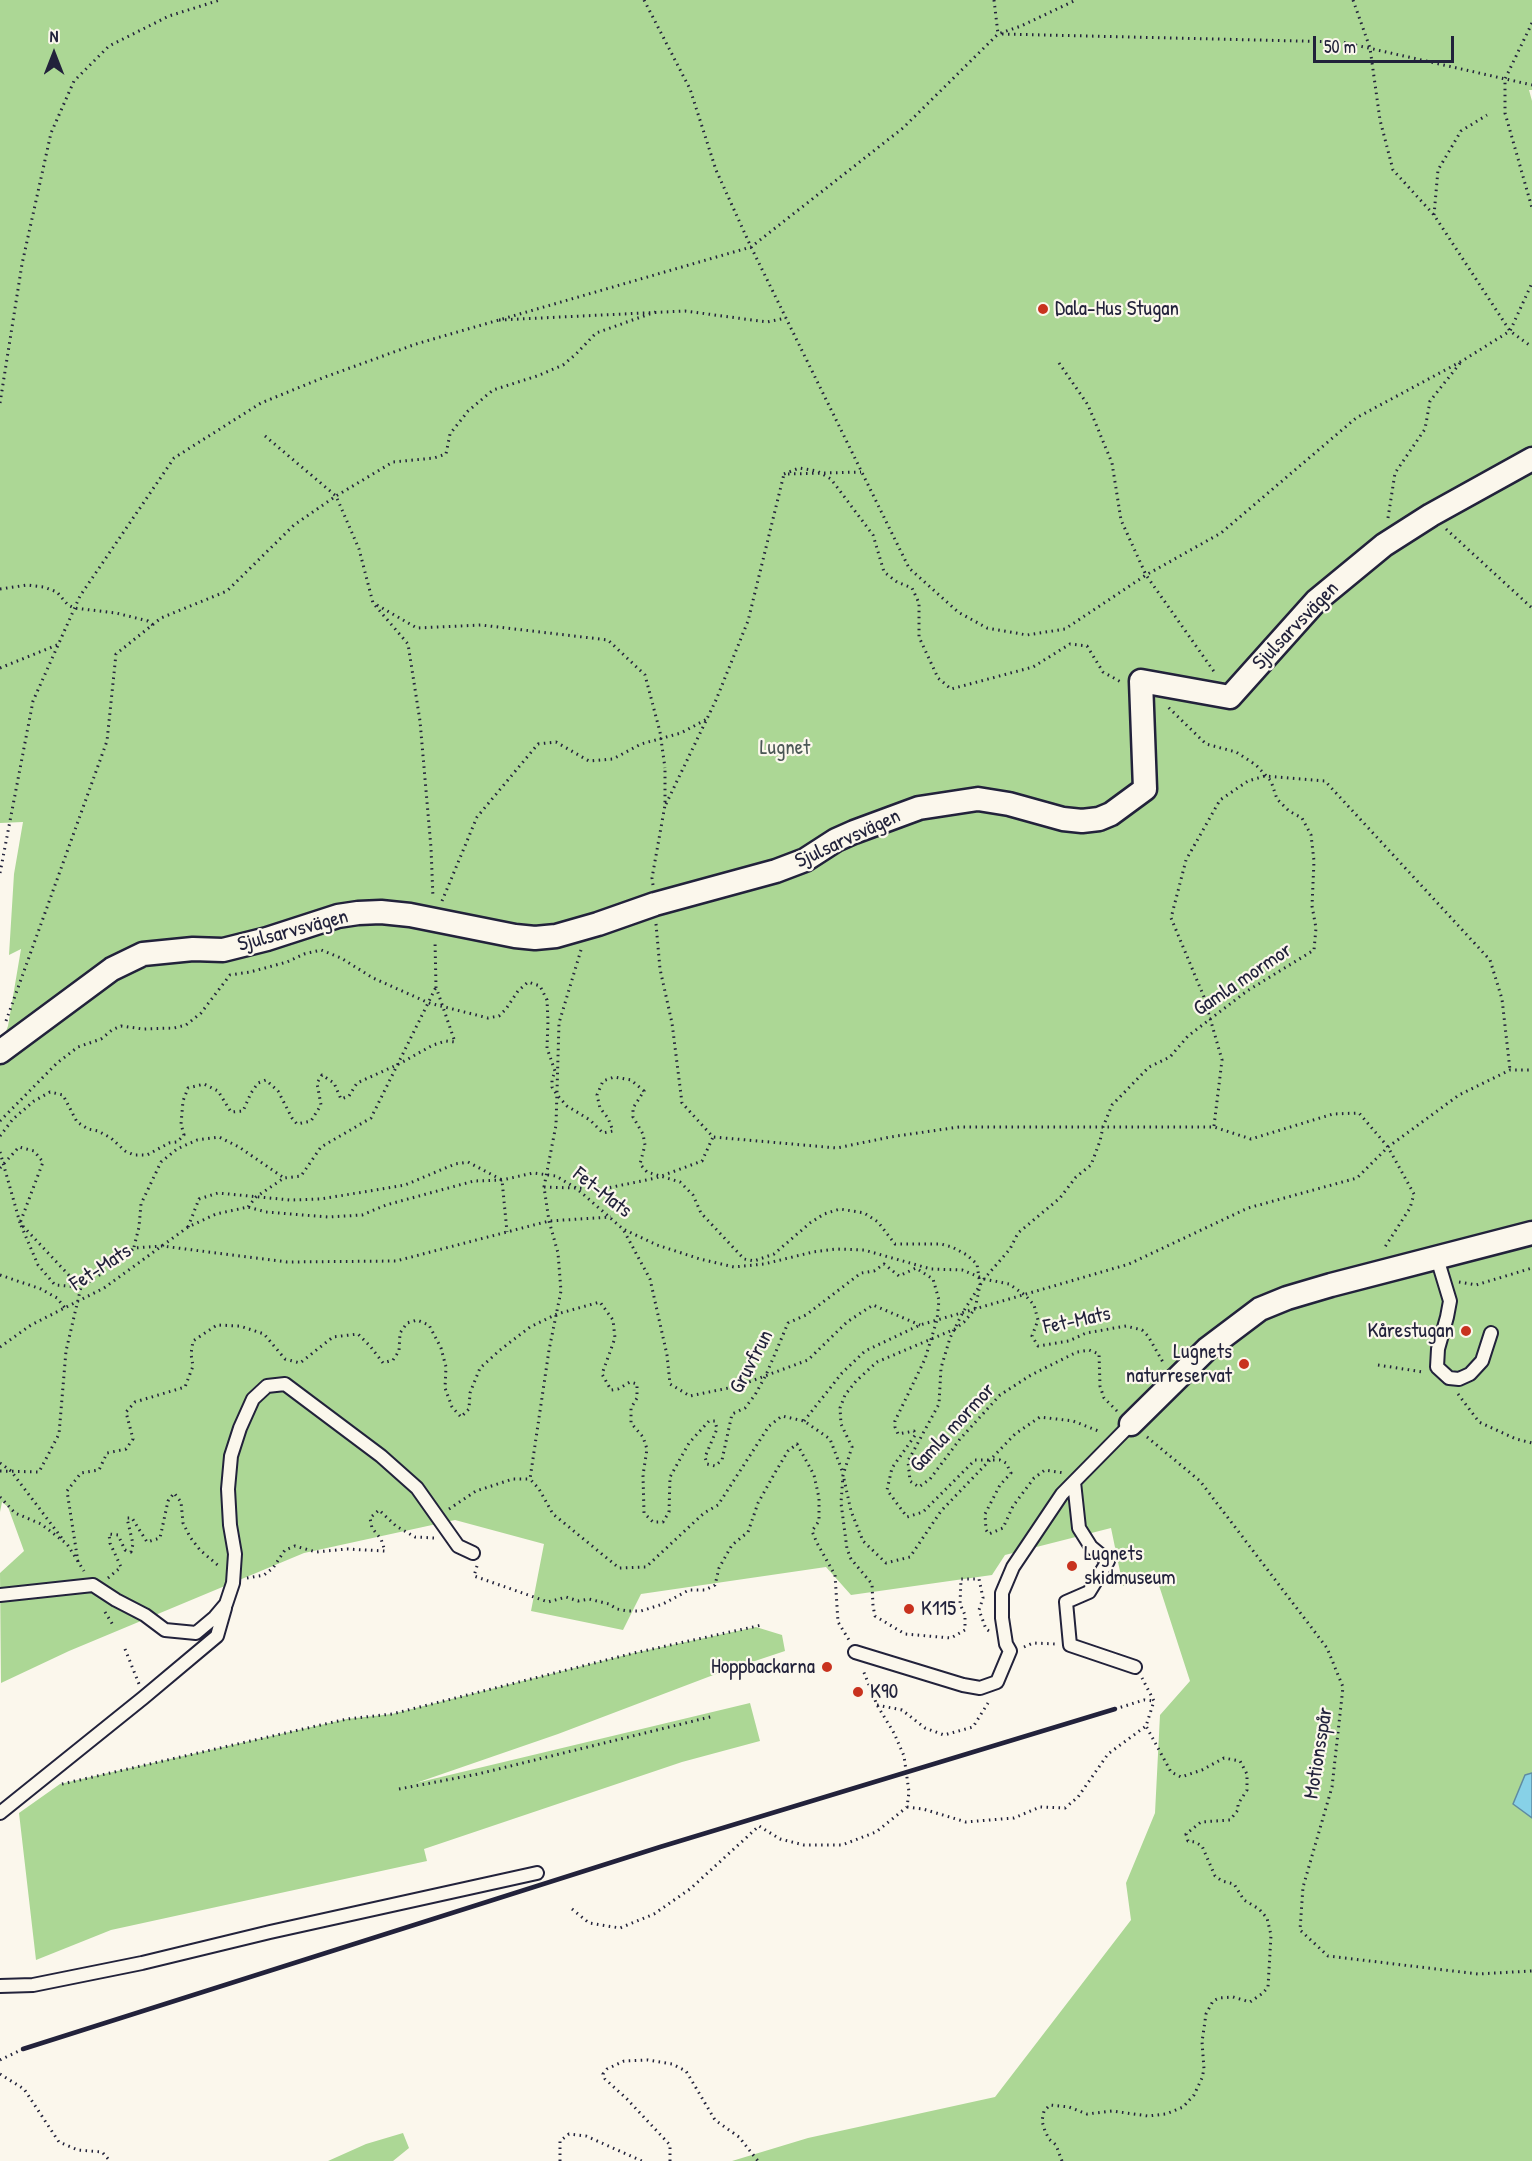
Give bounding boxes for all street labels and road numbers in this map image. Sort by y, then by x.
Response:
street label: Sjulsarvsvägen [1248,577,1344,675]
street label: Sjulsarvsvägen [791,804,905,874]
street label: Sjulsarvsvägen [235,904,351,958]
street label: Gamla mormor [1189,938,1297,1022]
street label: Fet-Mats [567,1162,637,1224]
street label: Fet-Mats [66,1239,136,1297]
street label: Fet-Mats [1041,1302,1113,1340]
street label: Gruvfrun [725,1326,779,1398]
street label: Gamla mormor [905,1378,1001,1478]
street label: Motionsspår [1299,1705,1339,1801]

